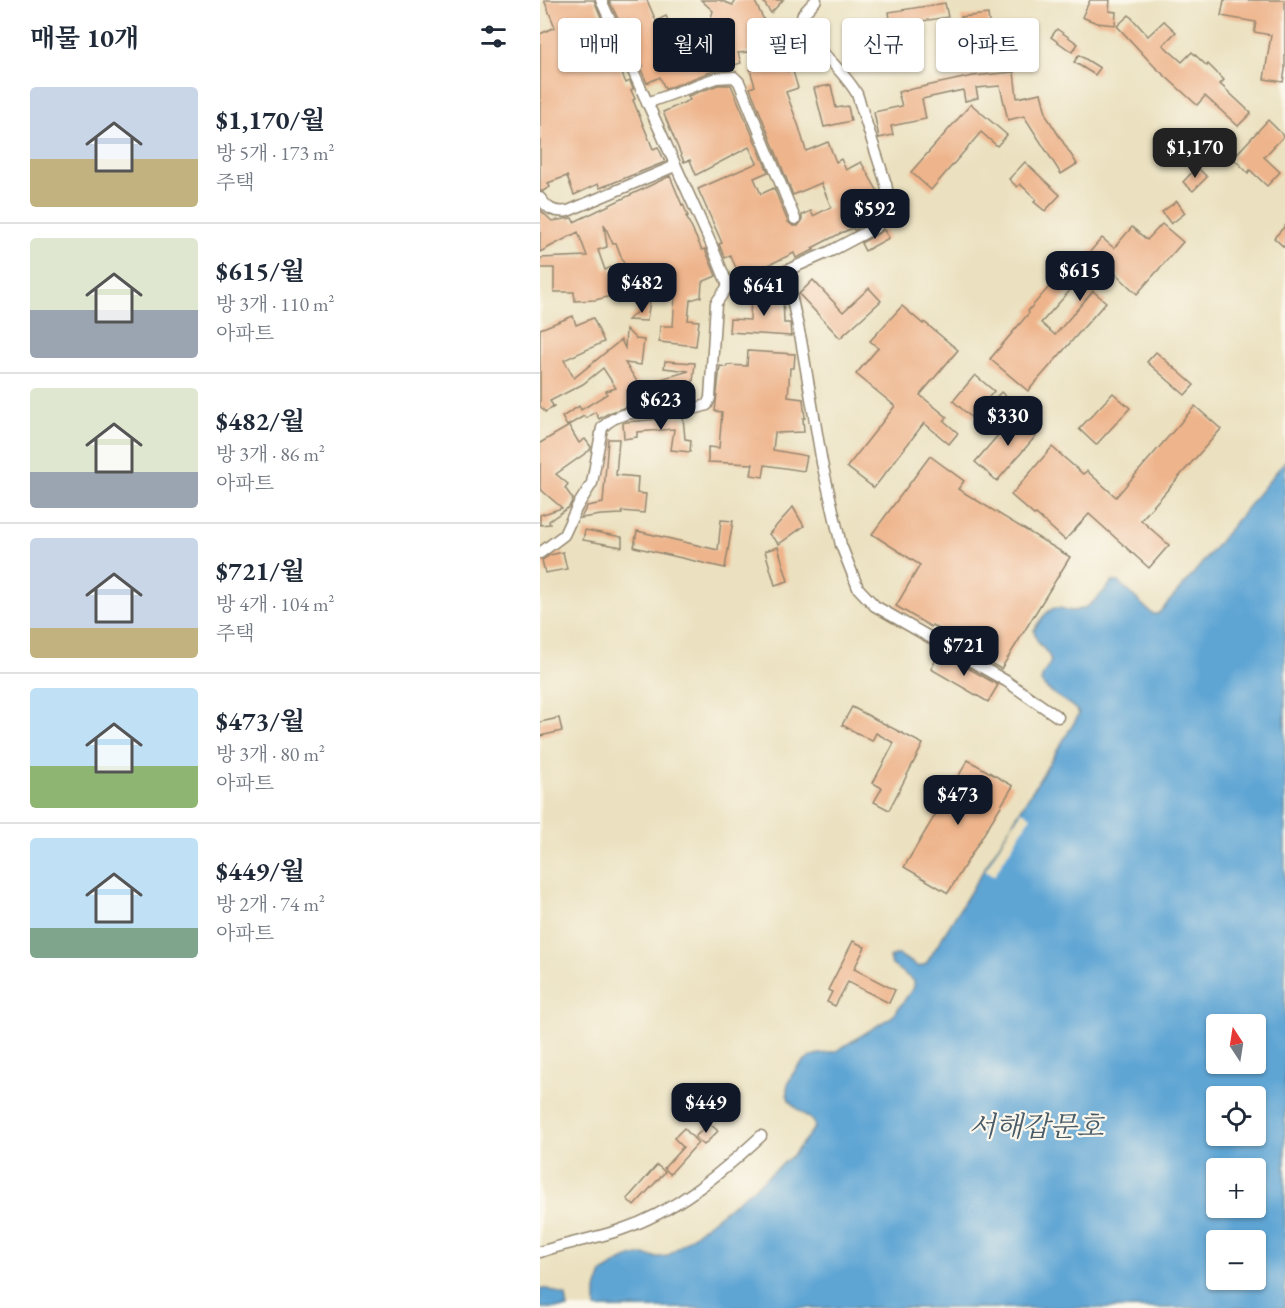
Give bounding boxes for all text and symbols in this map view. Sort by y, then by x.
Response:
chip: 매매 [558,18,641,72]
chip: 월세 [653,18,735,72]
chip: 필터 [747,18,830,72]
chip: 신규 [842,18,924,72]
chip: 아파트 [936,18,1039,72]
icon: filters [477,20,510,53]
text: 매물 10개 [30,21,139,55]
text: $1,170/월 [216,103,325,137]
icon: home [78,111,150,183]
pin: $1,170 [1146,128,1244,179]
text: $1,170 [1167,134,1223,160]
text: 방 5개 · 173 m² [216,140,335,166]
text: 주택 [216,169,255,195]
pin: $592 [839,189,911,240]
text: $592 [855,195,895,221]
pin: $615 [1044,251,1116,302]
text: $615/월 [216,254,305,288]
text: $615 [1060,257,1100,283]
icon: home [78,262,150,334]
pin: $482 [606,263,678,314]
pin: $641 [728,266,800,317]
text: $482 [622,269,662,295]
text: $641 [744,272,784,298]
text: 방 3개 · 110 m² [216,291,335,317]
text: 아파트 [216,320,274,346]
pin: $623 [625,380,697,431]
text: $623 [641,386,681,412]
pin: $330 [972,396,1044,447]
text: $330 [988,402,1028,428]
text: $482/월 [216,404,305,438]
icon: home [78,412,150,484]
text: 방 3개 · 86 m² [216,441,325,467]
text: 아파트 [216,470,274,496]
text: $721/월 [216,554,305,588]
icon: home [78,562,150,634]
text: 방 4개 · 104 m² [216,591,335,617]
text: 주택 [216,620,255,646]
pin: $721 [928,626,1000,677]
text: $721 [944,632,984,658]
text: $473/월 [216,704,305,738]
icon: home [78,712,150,784]
text: 방 3개 · 80 m² [216,741,325,767]
text: 아파트 [216,770,274,796]
pin: $473 [922,775,994,826]
text: $473 [938,781,978,807]
text: $449/월 [216,854,305,888]
icon: home [78,862,150,934]
text: 방 2개 · 74 m² [216,891,325,917]
text: 아파트 [216,920,274,946]
north arrow [1206,1014,1266,1074]
map controls [1206,1014,1266,1290]
pin: $449 [670,1083,742,1134]
button: locate [1206,1086,1266,1146]
text: $449 [686,1089,726,1115]
water label: 서해갑문호 [968,1108,1106,1144]
button: + [1206,1158,1266,1218]
button: − [1206,1230,1266,1290]

